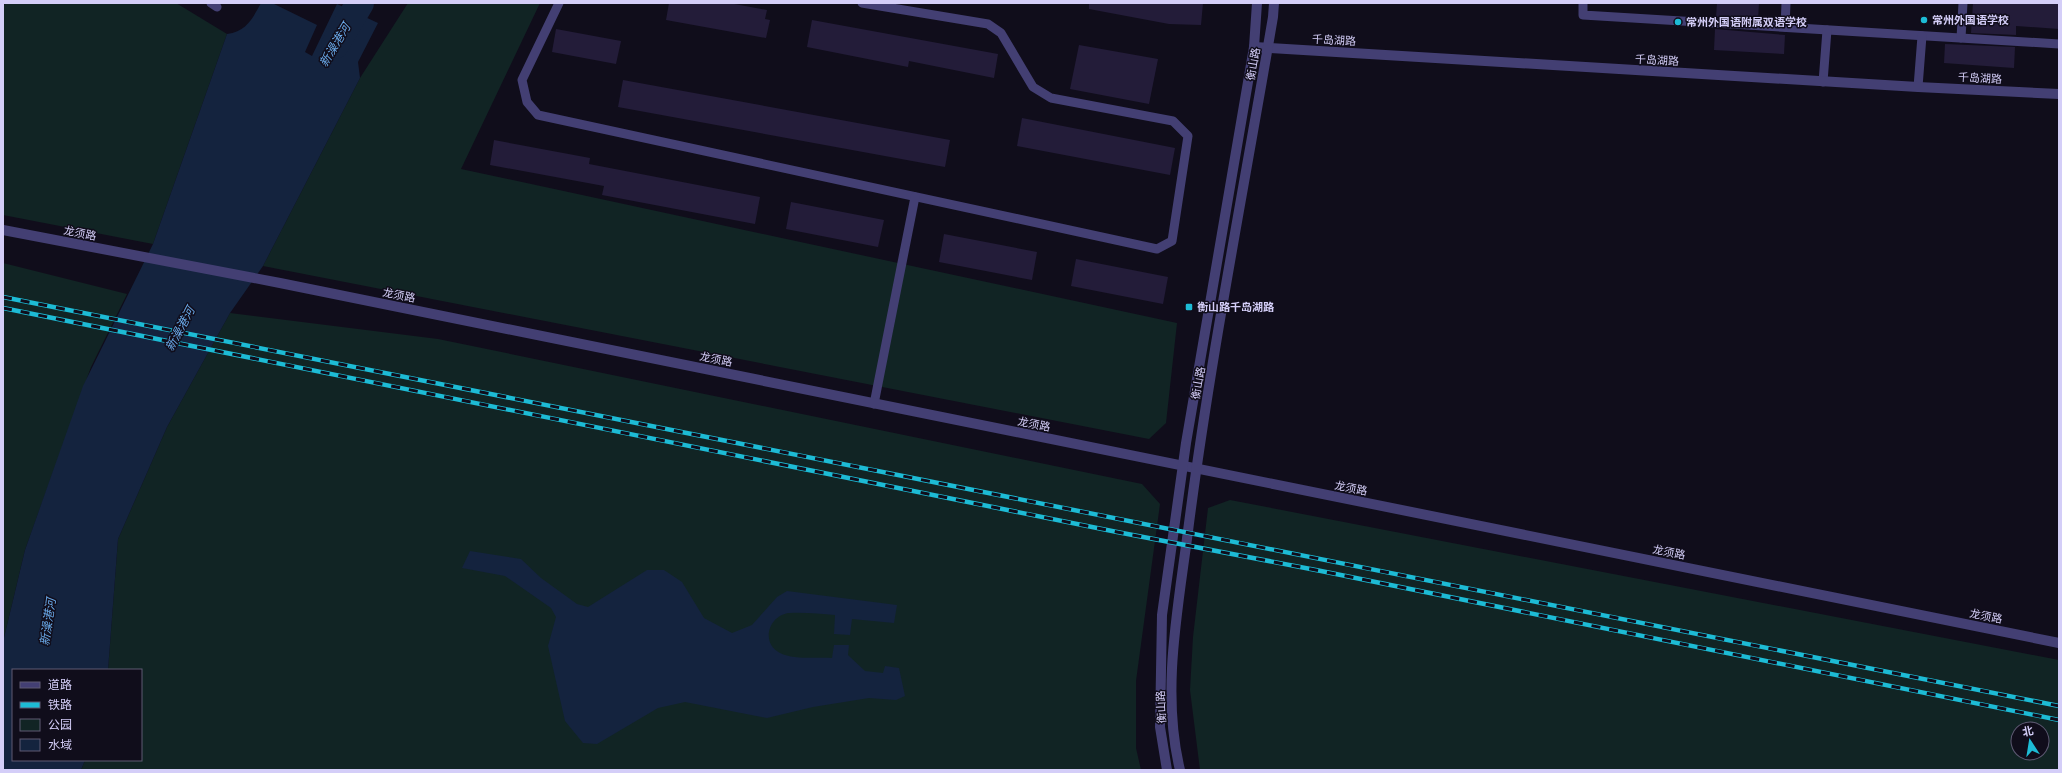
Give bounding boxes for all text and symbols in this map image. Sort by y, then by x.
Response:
place label: 常州外国语学校 [1932,12,2009,27]
place label: 常州外国语附属双语学校 [1686,14,1807,29]
marker: 常州外国语学校 [1919,15,1929,25]
marker: 常州外国语附属双语学校 [1673,17,1683,27]
water label: 新澡港河 [315,18,355,70]
street label: 千岛湖路 [1312,31,1356,48]
street label: 衡山路 [1242,46,1263,81]
street label: 千岛湖路 [1635,51,1679,68]
street label: 千岛湖路 [1958,69,2002,86]
street label: 龙须路 [62,222,98,243]
street label: 龙须路 [381,284,417,305]
place label: 衡山路千岛湖路 [1197,299,1275,314]
water label: 新澡港河 [161,302,199,354]
marker: 衡山路千岛湖路 [1184,302,1194,312]
street label: 龙须路 [698,348,734,369]
street label: 衡山路 [1187,365,1208,400]
street label: 龙须路 [1016,413,1052,434]
street label: 龙须路 [1333,477,1369,498]
street label: 龙须路 [1651,541,1687,562]
water label: 新澡港河 [36,595,60,647]
street label: 龙须路 [1968,605,2004,626]
legend [12,669,142,761]
text: 道路 [48,676,72,693]
street label: 衡山路 [1152,690,1169,724]
text: 铁路 [48,696,72,713]
text: 公园 [48,716,72,733]
north arrow [2010,721,2050,761]
text: 北 [2021,722,2035,739]
text: 水域 [48,736,72,753]

